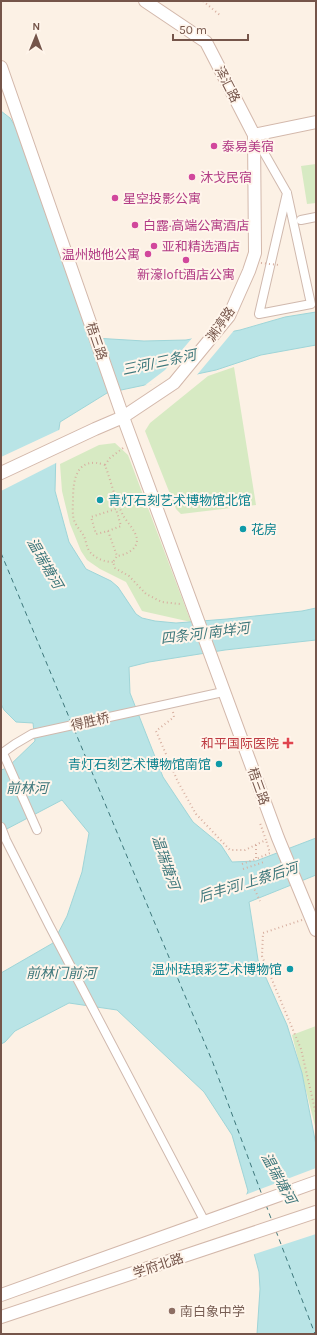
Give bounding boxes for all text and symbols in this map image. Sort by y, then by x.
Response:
north arrow [16,16,56,56]
scale bar [173,16,248,42]
text: N [32,20,40,33]
text: 50 m [179,23,207,37]
street label: 泽汇路 [212,63,243,105]
place label: 泰易美宿 [222,139,274,154]
marker: 泰易美宿 [209,141,219,151]
place label: 沐戈民宿 [200,170,252,185]
marker: 沐戈民宿 [187,172,197,182]
place label: 星空投影公寓 [123,191,201,206]
marker: 星空投影公寓 [110,193,120,203]
place label: 白露·高端公寓酒店 [143,218,249,233]
marker: 白露·高端公寓酒店 [130,220,140,230]
place label: 亚和精选酒店 [162,239,240,254]
marker: 亚和精选酒店 [149,241,159,251]
place label: 温州她他公寓 [62,247,140,262]
marker: 温州她他公寓 [143,249,153,259]
marker: 新濠loft酒店公寓 [181,255,191,265]
place label: 新濠loft酒店公寓 [137,267,235,282]
street label: 渊渟路 [203,304,238,345]
street label: 梧三路 [83,320,110,362]
water label: 三河/三条河 [120,346,201,379]
place label: 青灯石刻艺术博物馆北馆 [108,493,251,508]
marker: 青灯石刻艺术博物馆北馆 [95,495,105,505]
place label: 花房 [251,522,277,537]
marker: 花房 [238,524,248,534]
water label: 温瑞塘河 [23,535,67,594]
water label: 四条河/南垟河 [160,619,253,647]
street label: 得胜桥 [69,710,111,733]
place label: 和平国际医院 [201,736,279,751]
marker: 和平国际医院 [282,737,294,749]
place label: 青灯石刻艺术博物馆南馆 [68,757,211,772]
marker: 青灯石刻艺术博物馆南馆 [214,759,224,769]
street label: 梧三路 [245,765,272,807]
water label: 前林河 [6,780,51,797]
water label: 温瑞塘河 [148,833,184,894]
water label: 后丰河/上蔡后河 [196,858,303,906]
place label: 温州珐琅彩艺术博物馆 [152,962,282,977]
marker: 温州珐琅彩艺术博物馆 [285,964,295,974]
water label: 前林门前河 [26,965,99,982]
water label: 温瑞塘河 [258,1150,301,1209]
street label: 学府北路 [131,1250,185,1281]
place label: 南白象中学 [180,1304,245,1319]
marker: 南白象中学 [167,1306,177,1316]

